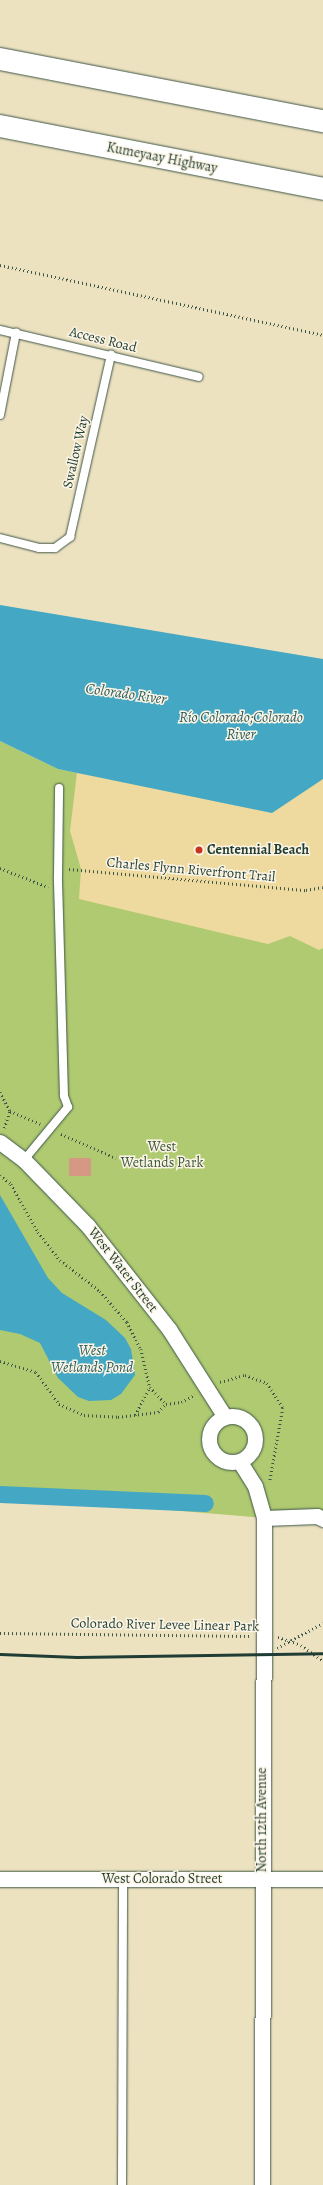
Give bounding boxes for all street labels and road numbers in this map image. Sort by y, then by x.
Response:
street label: Kumeyaay Highway [105,139,219,177]
street label: Access Road [68,324,138,356]
street label: Swallow Way [59,414,93,490]
street label: Charles Flynn Riverfront Trail [106,854,276,886]
street label: West Water Street [85,1224,161,1316]
street label: Colorado River Levee Linear Park [71,1615,259,1635]
street label: North 12th Avenue [254,1768,270,1872]
street label: West Colorado Street [102,1871,222,1887]

